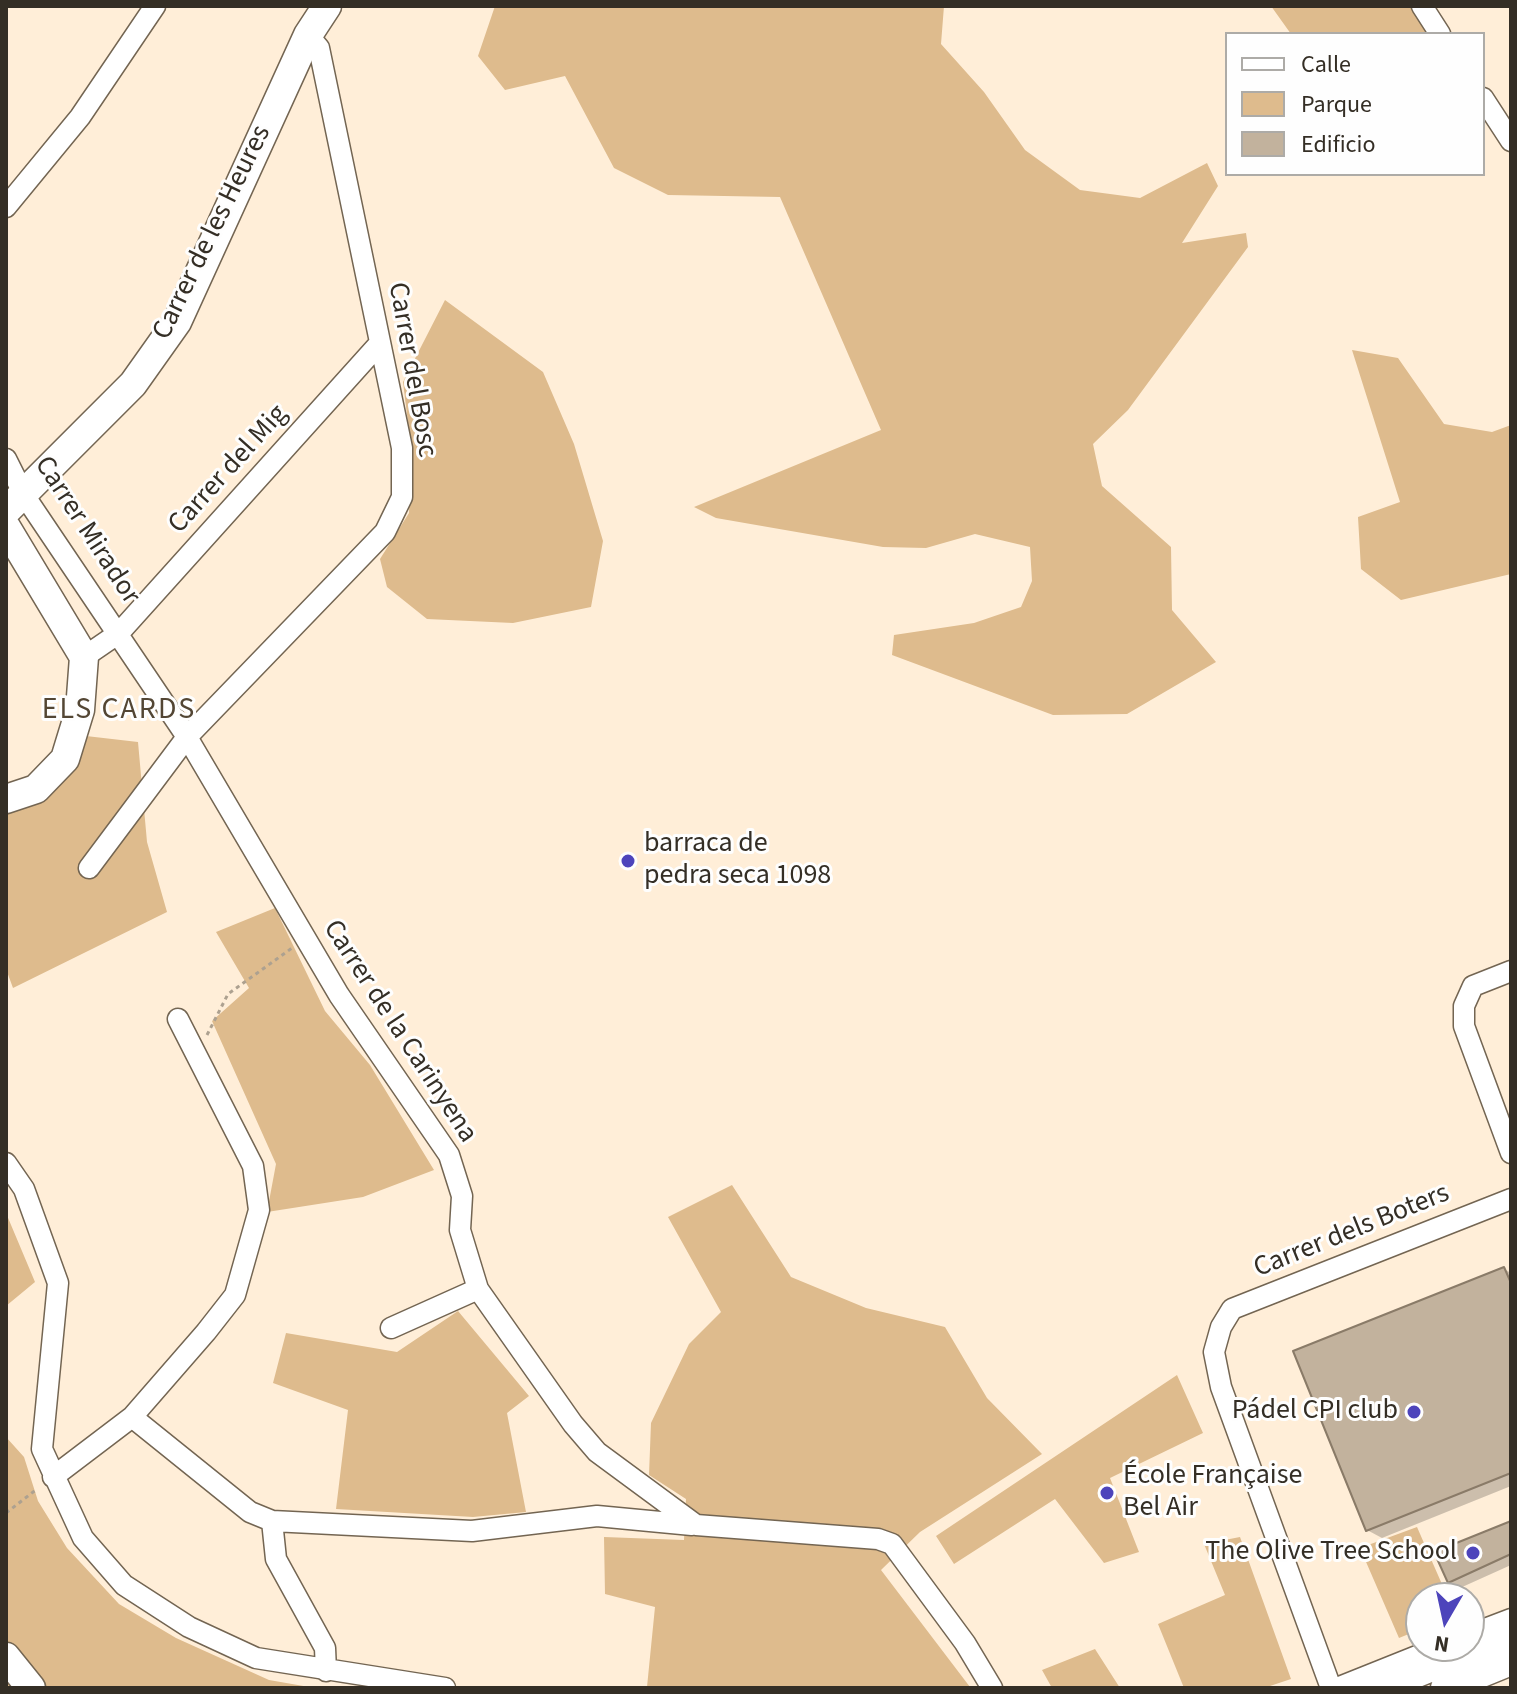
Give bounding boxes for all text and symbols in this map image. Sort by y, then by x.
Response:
legend [1225,32,1485,176]
text: Calle [1301,47,1351,82]
text: Parque [1301,87,1372,122]
street label: Carrer de les Heures [147,120,279,346]
text: Edificio [1301,127,1375,162]
street label: Carrer del Bosc [379,280,443,460]
street label: Carrer del Mig [162,399,296,541]
street label: Carrer Mirador [26,451,146,611]
district label: ELS CARDS [42,693,196,729]
place label: barraca de pedra seca 1098 [644,828,831,894]
marker: barraca de pedra seca 1098 [619,852,637,870]
street label: Carrer de la Carinyena [314,914,484,1150]
street label: Carrer dels Boters [1249,1177,1455,1287]
place label: Pádel CPI club [1232,1395,1398,1429]
marker: Pádel CPI club [1405,1403,1423,1421]
place label: École Française Bel Air [1123,1460,1302,1526]
marker: École Française Bel Air [1098,1484,1116,1502]
place label: The Olive Tree School [1205,1536,1457,1570]
marker: The Olive Tree School [1464,1544,1482,1562]
north arrow [1405,1582,1485,1662]
text: N [1432,1627,1451,1661]

